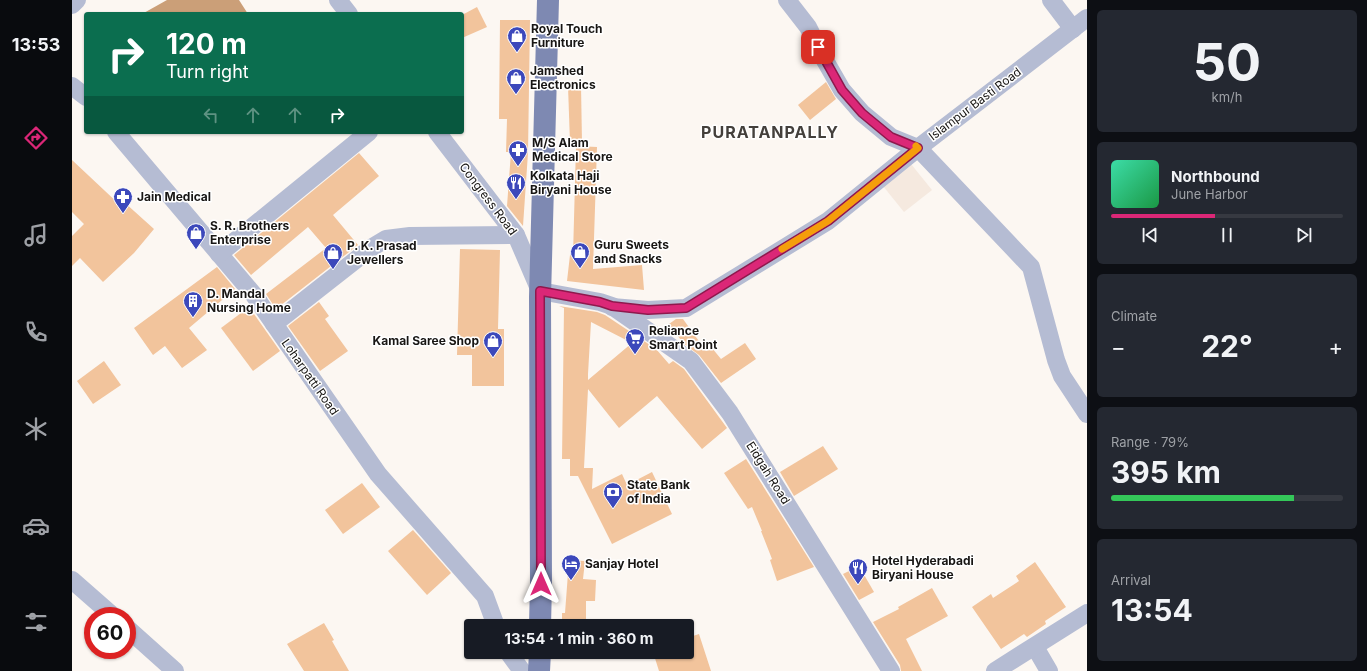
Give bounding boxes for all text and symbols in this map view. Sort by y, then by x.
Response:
place label: Royal Touch Furniture [531,21,602,50]
shop icon: Royal Touch Furniture [506,25,528,53]
text: 120 m [166,27,247,61]
icon: right [100,28,152,80]
pin [801,30,835,64]
text: 50 [1193,31,1261,94]
text: 13:53 [12,34,60,55]
icon: arrive [807,36,829,58]
text: Turn right [166,61,249,82]
place label: Jamshed Electronics [530,63,596,92]
street label: Islampur Basti Road [925,64,1024,143]
shop icon: Jamshed Electronics [505,67,527,95]
text: km/h [1212,89,1242,105]
icon: left [200,104,222,126]
icon: ahead [242,104,264,126]
icon: ahead [284,104,306,126]
icon: right [326,104,348,126]
district label: PURATANPALLY [701,122,839,142]
icon: directions [22,124,50,152]
place label: M/S Alam Medical Store [532,135,613,164]
pharmacy icon: M/S Alam Medical Store [507,139,529,167]
street label: Congress Road [456,160,520,238]
text: Northbound [1171,167,1260,186]
place label: Kolkata Haji Biryani House [530,168,612,197]
restaurant icon: Kolkata Haji Biryani House [505,172,527,200]
pharmacy icon: Jain Medical [112,186,134,214]
text: June Harbor [1171,186,1248,202]
place label: Jain Medical [137,189,211,204]
place label: S. R. Brothers Enterprise [210,218,290,247]
icon: music [22,221,50,249]
shop icon: S. R. Brothers Enterprise [185,222,207,250]
icon: previous [1139,224,1161,246]
icon: pause [1216,224,1238,246]
icon: next [1293,224,1315,246]
place label: Guru Sweets and Snacks [594,237,669,266]
place label: P. K. Prasad Jewellers [347,238,417,267]
shop icon: Guru Sweets and Snacks [569,241,591,269]
shop icon: P. K. Prasad Jewellers [322,242,344,270]
place label: D. Mandal Nursing Home [207,286,291,315]
building icon: D. Mandal Nursing Home [182,290,204,318]
text: Climate [1111,308,1157,324]
icon: phone [22,318,50,346]
place label: Reliance Smart Point [649,323,718,352]
supermarket icon: Reliance Smart Point [624,327,646,355]
text: 22° [1201,328,1253,364]
shop icon: Kamal Saree Shop [482,330,504,358]
place label: Kamal Saree Shop [373,333,479,348]
text: − [1111,334,1126,360]
text: + [1328,334,1343,360]
street label: Loharpatti Road [279,336,342,418]
icon: climate [22,415,50,443]
text: Range · 79% [1111,434,1189,450]
street label: Eidgah Road [743,439,794,507]
text: 395 km [1111,454,1221,490]
place label: State Bank of India [627,477,690,506]
bank icon: State Bank of India [602,481,624,509]
icon: car [22,512,50,540]
hotel icon: Sanjay Hotel [560,553,582,581]
place label: Hotel Hyderabadi Biryani House [872,553,974,582]
place label: Sanjay Hotel [585,556,658,571]
restaurant icon: Hotel Hyderabadi Biryani House [847,557,869,585]
position arrow [520,563,562,605]
text: Arrival [1111,572,1151,588]
text: 13:54 [1111,592,1193,628]
speed limit sign: 60 [84,607,136,659]
icon: filters [22,608,50,636]
text: 13:54 · 1 min · 360 m [504,629,654,648]

